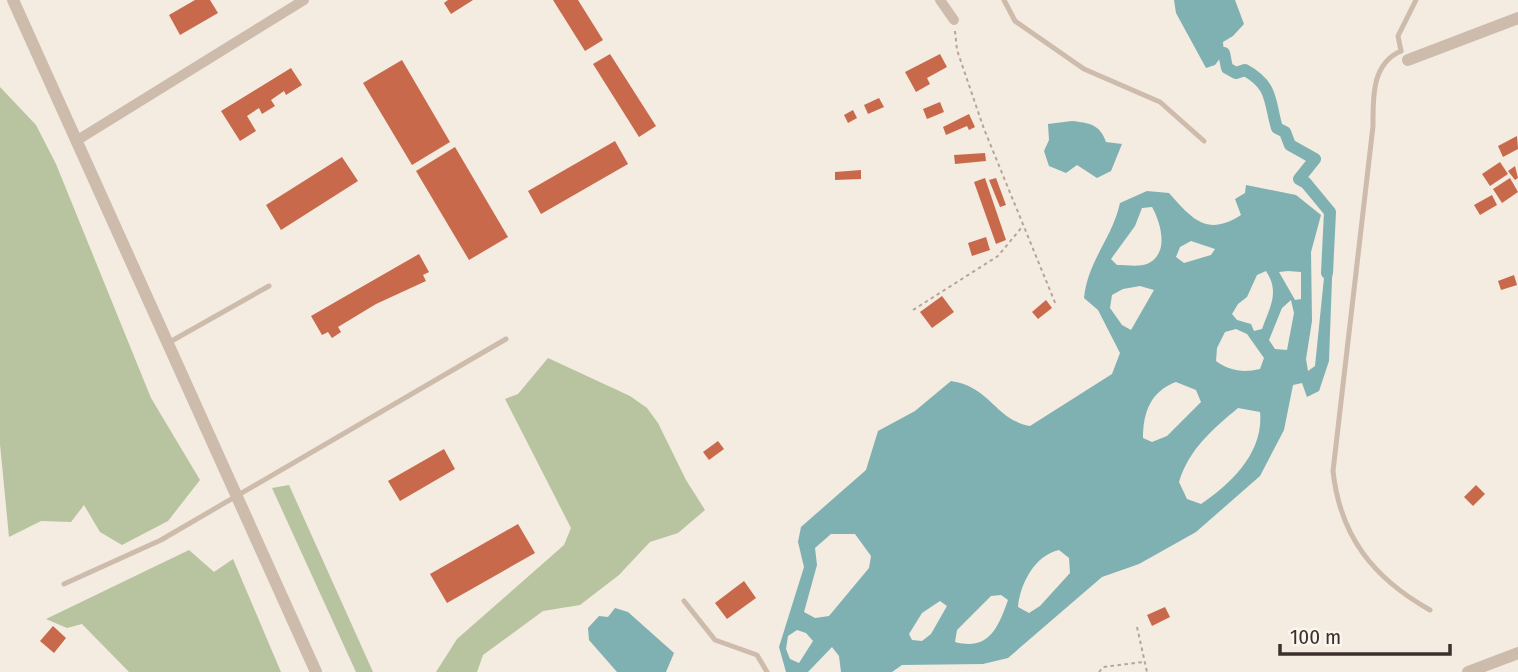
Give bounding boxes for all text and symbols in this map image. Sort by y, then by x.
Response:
scale bar [1280,612,1450,656]
text: 100 m [1290,624,1341,650]

